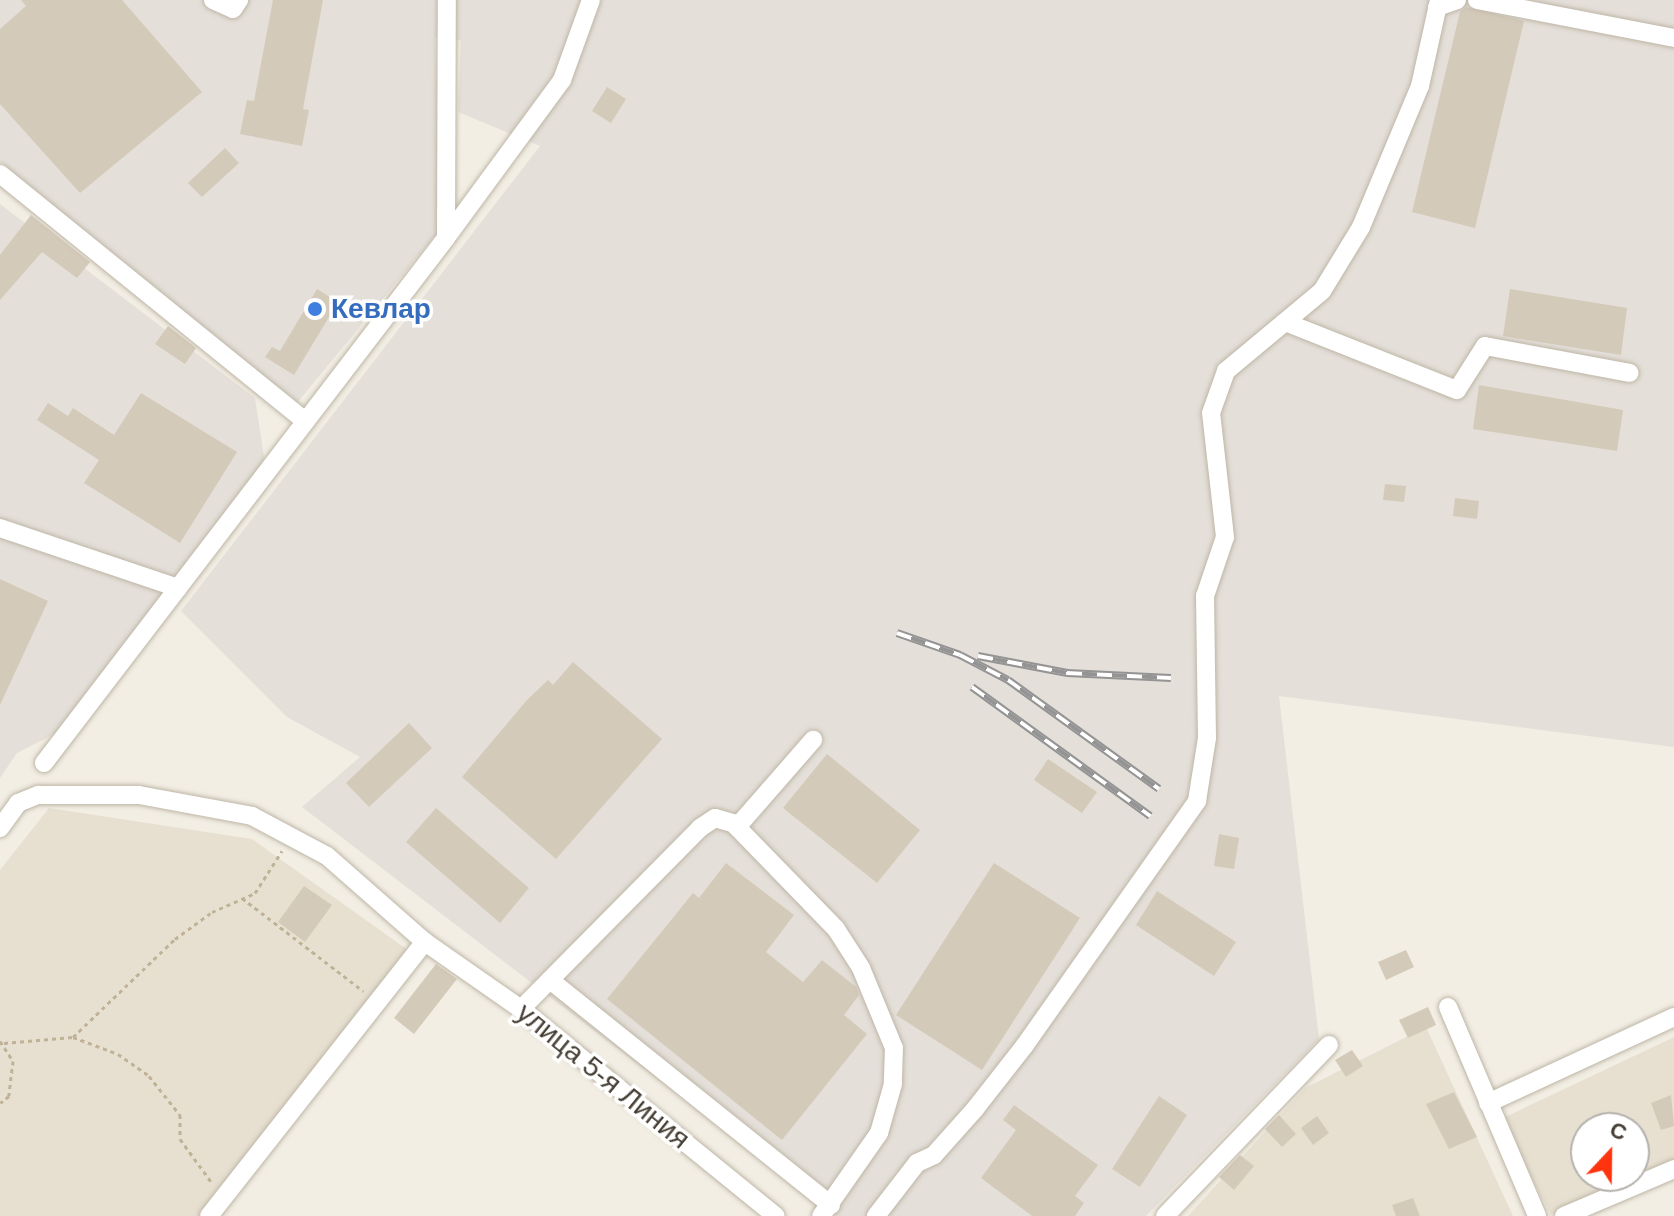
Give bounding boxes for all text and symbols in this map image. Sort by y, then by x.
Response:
place label: Кевлар [331,292,431,326]
marker: Кевлар [306,300,324,318]
street label: улица 5-я Линия [510,996,696,1156]
north arrow [1570,1112,1650,1192]
text: С [1606,1117,1630,1146]

